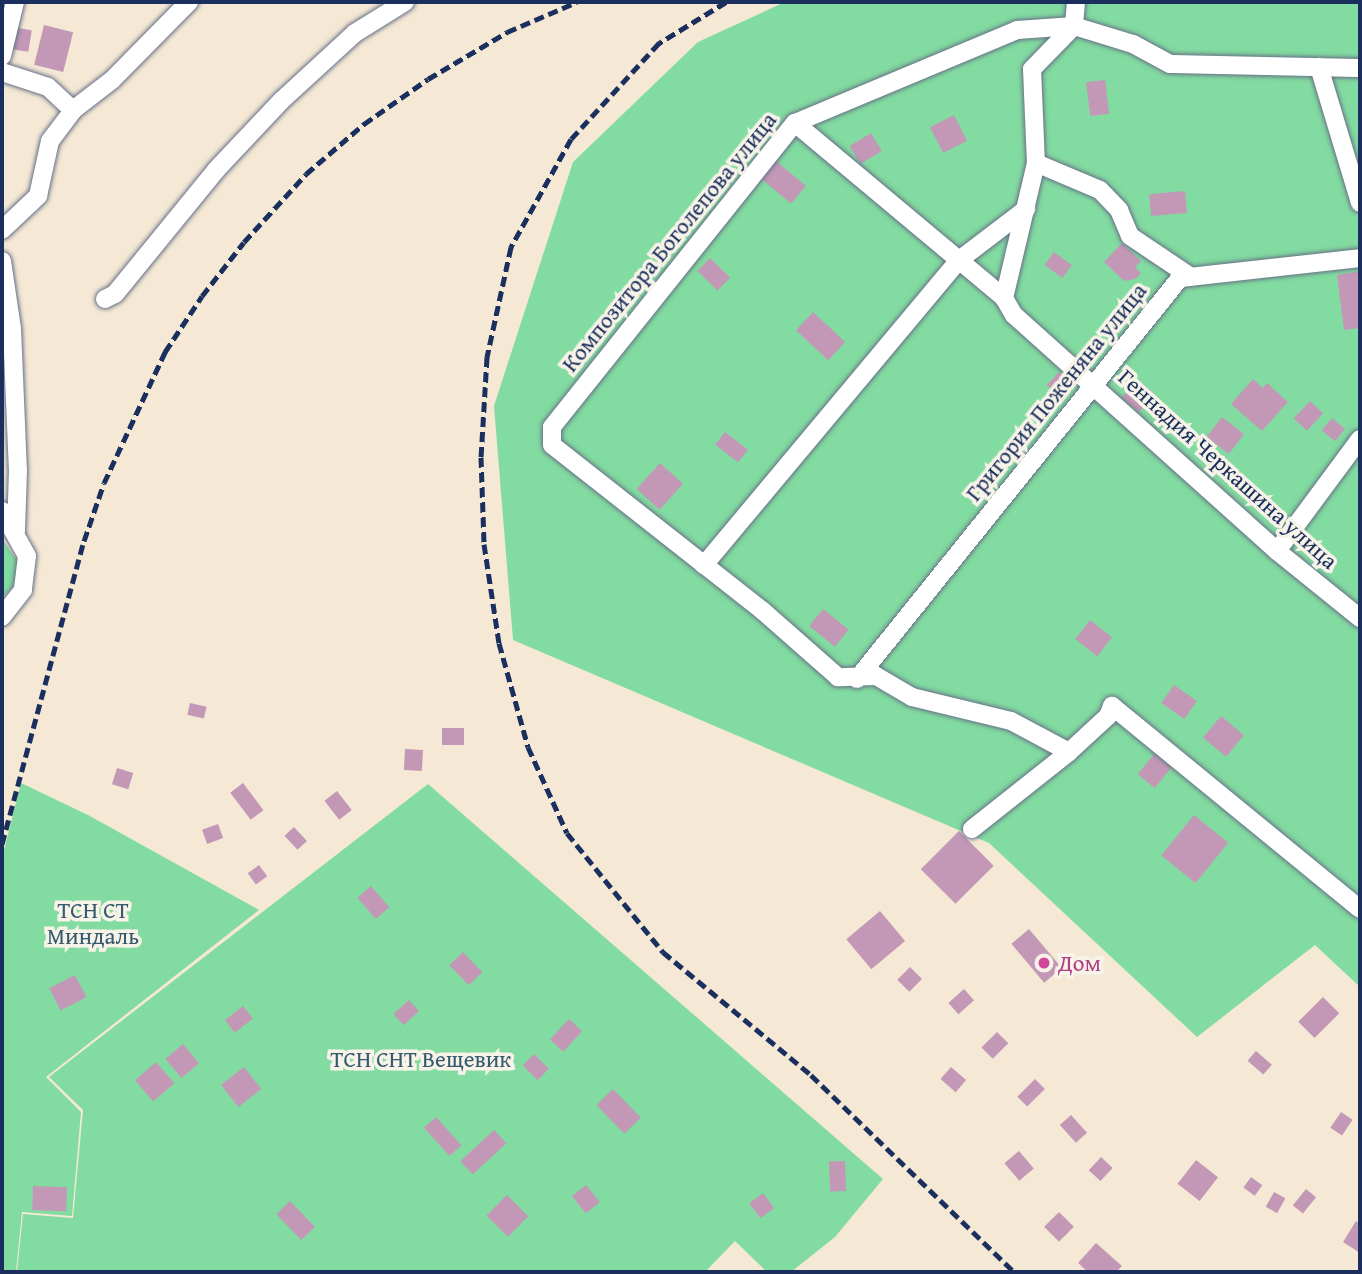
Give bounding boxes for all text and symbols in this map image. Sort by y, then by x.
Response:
street label: Композитора Боголепова улица [556,107,782,377]
street label: Григория Поженяна улица [960,278,1152,506]
street label: Геннадия Черкашина улица [1113,363,1343,575]
park label: ТСН СТ Миндаль [47,896,139,950]
place label: Дом [1058,949,1101,977]
marker: Дом [1036,955,1052,971]
park label: ТСН СНТ Вещевик [331,1045,511,1073]

